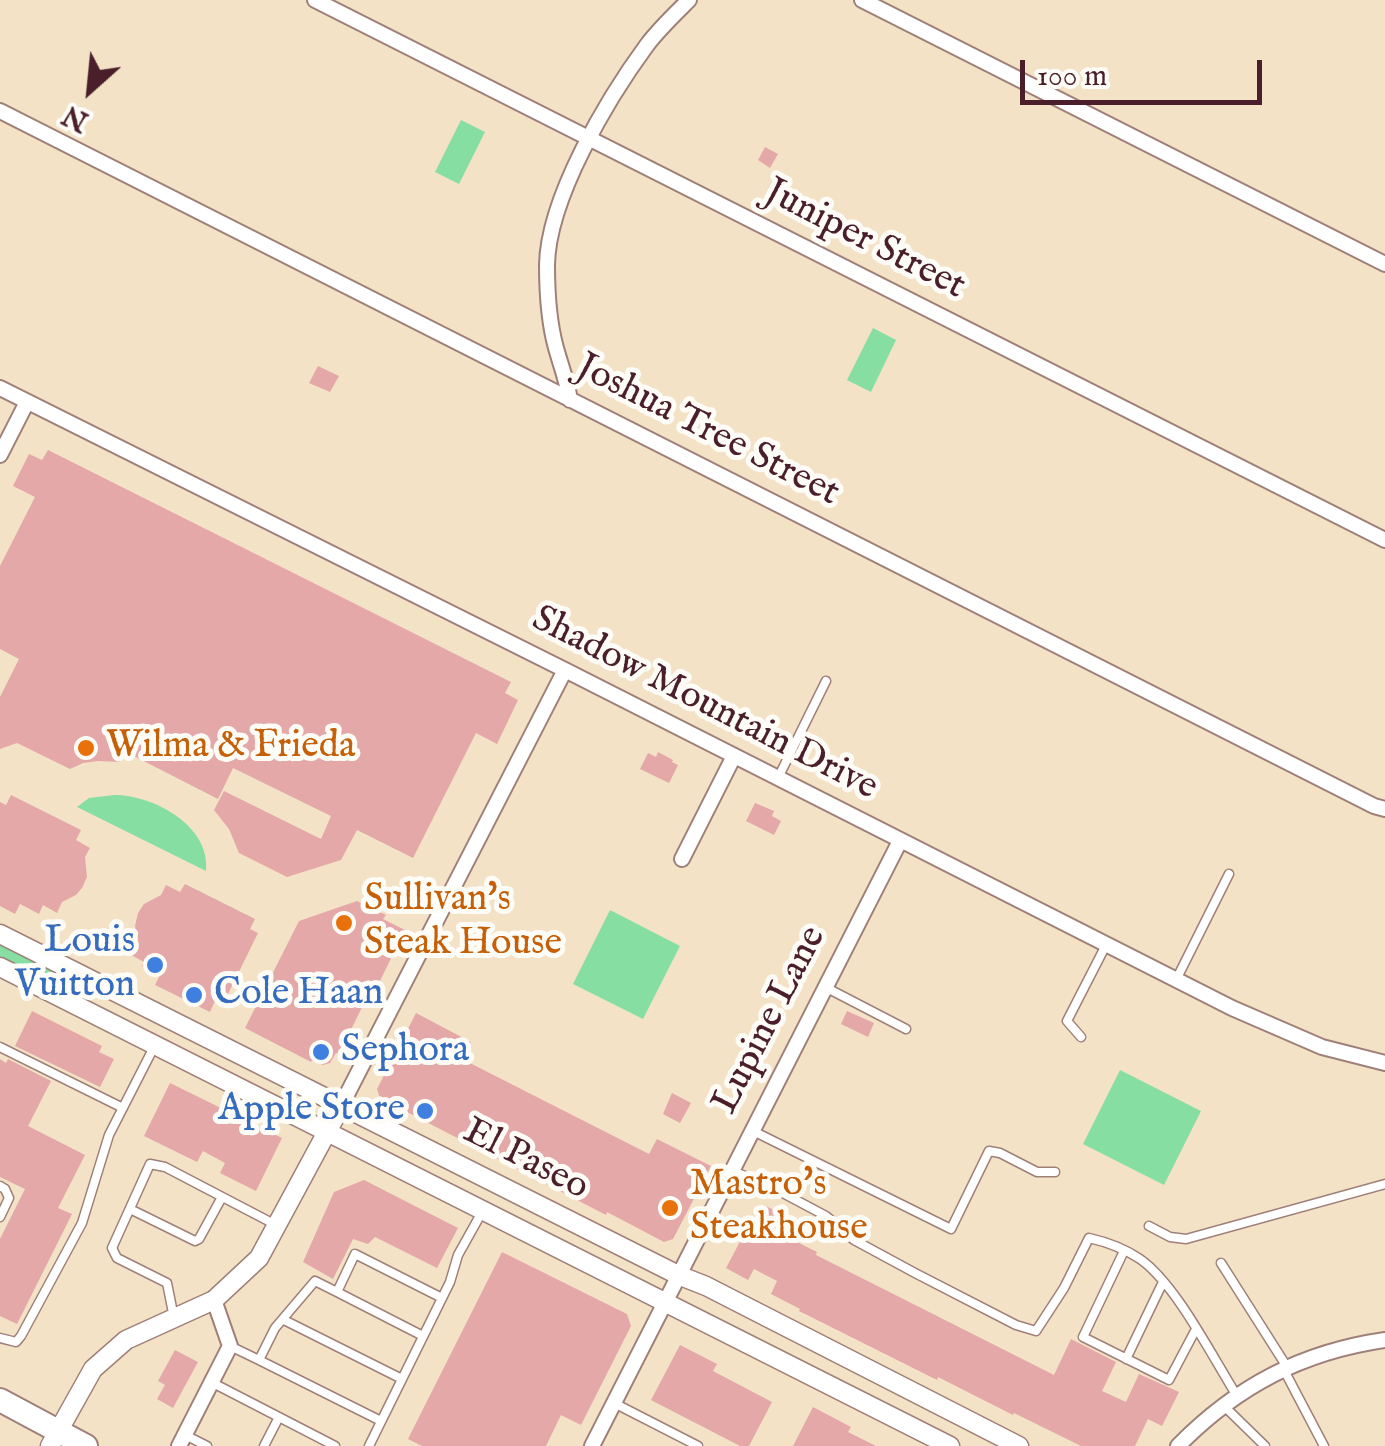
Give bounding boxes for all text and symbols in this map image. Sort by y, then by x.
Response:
north arrow [40,40,140,140]
scale bar [1025,40,1268,102]
text: 100 m [1037,58,1107,96]
text: N [57,96,95,138]
street label: Juniper Street [756,171,972,311]
street label: Joshua Tree Street [568,346,846,518]
street label: Shadow Mountain Drive [524,598,884,812]
place label: Wilma & Frieda [106,725,355,771]
marker: Wilma & Frieda [75,737,97,759]
place label: Sullivan's Steak House [364,878,562,968]
marker: Sullivan's Steak House [333,912,355,934]
place label: Louis Vuitton [15,920,135,1009]
street label: Lupine Lane [704,920,838,1122]
marker: Louis Vuitton [144,954,166,976]
place label: Cole Haan [214,972,383,1018]
marker: Cole Haan [183,984,205,1006]
place label: Sephora [341,1029,469,1075]
marker: Sephora [310,1041,332,1063]
place label: Apple Store [218,1088,405,1134]
marker: Apple Store [414,1100,436,1122]
street label: El Paseo [455,1110,595,1212]
place label: Mastro's Steakhouse [690,1163,868,1252]
marker: Mastro's Steakhouse [659,1197,681,1219]

